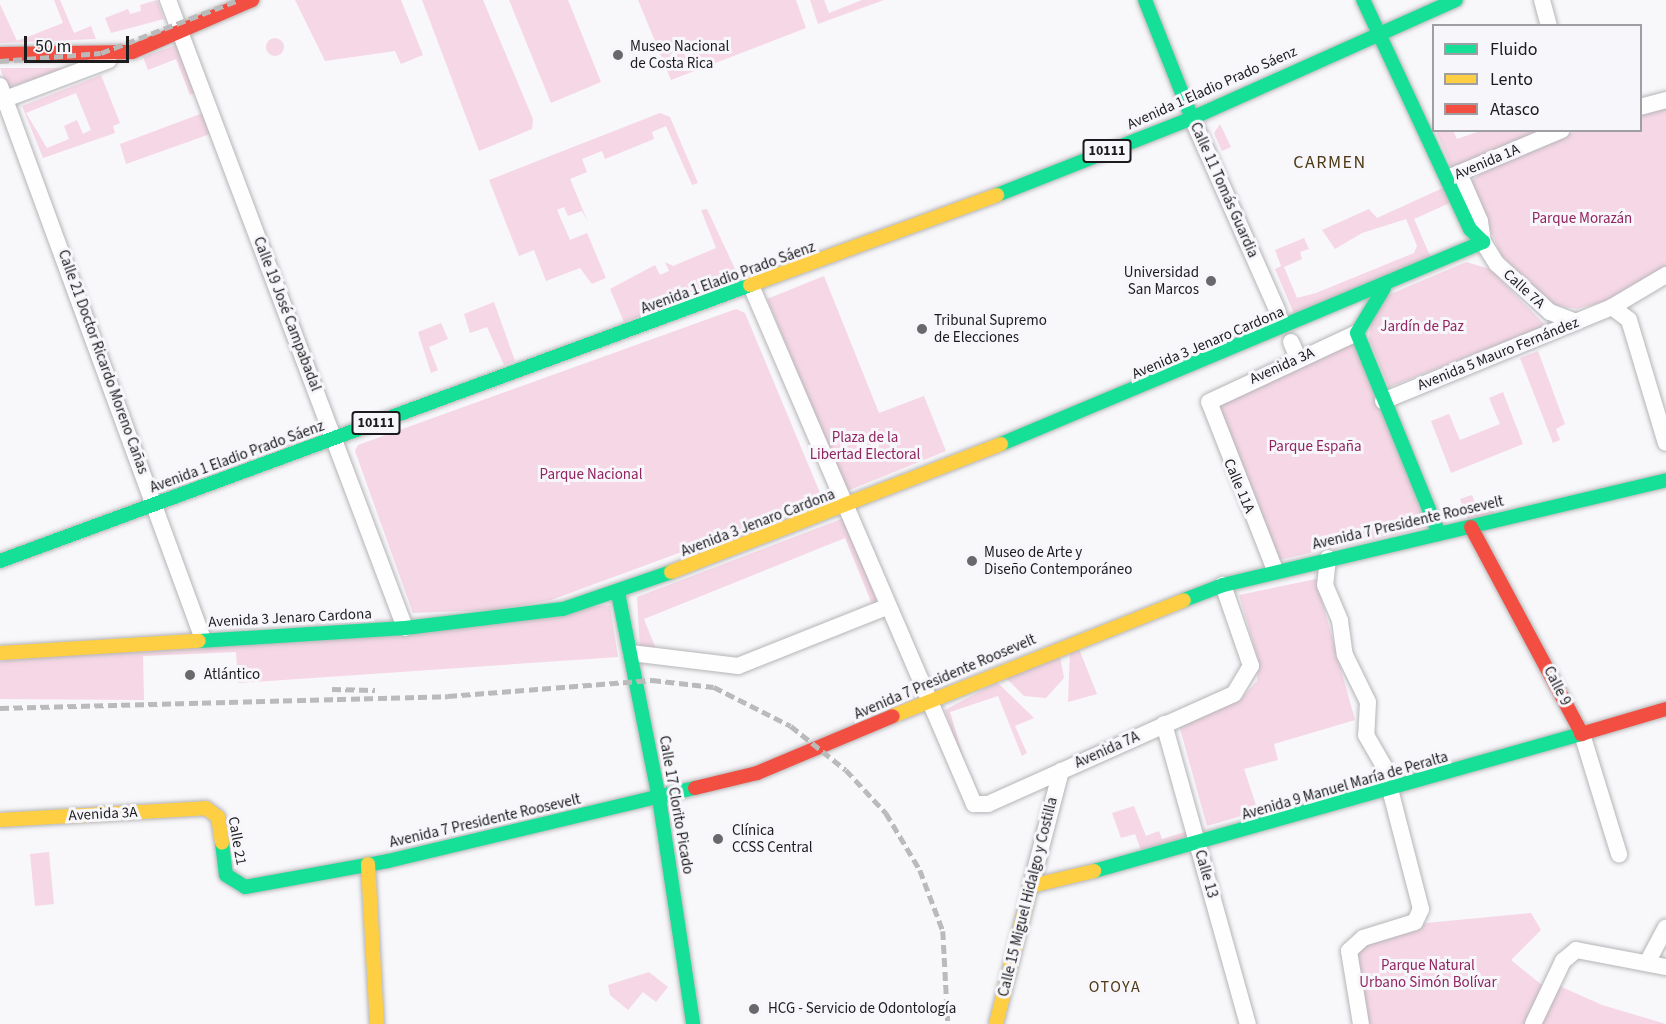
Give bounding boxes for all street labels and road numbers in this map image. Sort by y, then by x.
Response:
street label: Avenida 1 Eladio Prado Sáenz [1124,42,1300,134]
street label: Calle 11 Tomás Guardia [1186,120,1262,260]
road number: 10111 [1082,140,1132,162]
street label: Avenida 1A [1452,140,1522,184]
street label: Calle 19 José Campabadal [249,234,325,394]
street label: Avenida 1 Eladio Prado Sáenz [638,238,818,318]
street label: Calle 21 Doctor Ricardo Moreno Cañas [54,247,152,477]
street label: Calle 7A [1499,266,1549,312]
street label: Avenida 3 Jenaro Cardona [1129,303,1287,383]
street label: Avenida 5 Mauro Fernández [1415,313,1581,395]
street label: Avenida 3A [1247,344,1317,388]
road number: 10111 [350,412,401,434]
street label: Avenida 1 Eladio Prado Sáenz [147,417,327,497]
street label: Calle 11A [1220,456,1258,516]
street label: Avenida 3 Jenaro Cardona [678,485,838,561]
street label: Avenida 7 Presidente Roosevelt [1311,492,1505,554]
street label: Avenida 3 Jenaro Cardona [208,605,372,631]
street label: Avenida 7 Presidente Roosevelt [851,631,1039,723]
street label: Calle 9 [1540,663,1574,709]
street label: Avenida 7A [1072,728,1142,772]
street label: Calle 17 Clorito Picado [655,734,697,876]
street label: Avenida 9 Manuel María de Peralta [1240,748,1450,824]
street label: Avenida 7 Presidente Roosevelt [388,790,582,852]
street label: Calle 15 Miguel Hidalgo y Costilla [994,795,1062,999]
street label: Avenida 3A [68,803,138,825]
street label: Calle 21 [224,815,250,867]
street label: Calle 13 [1191,848,1221,900]

